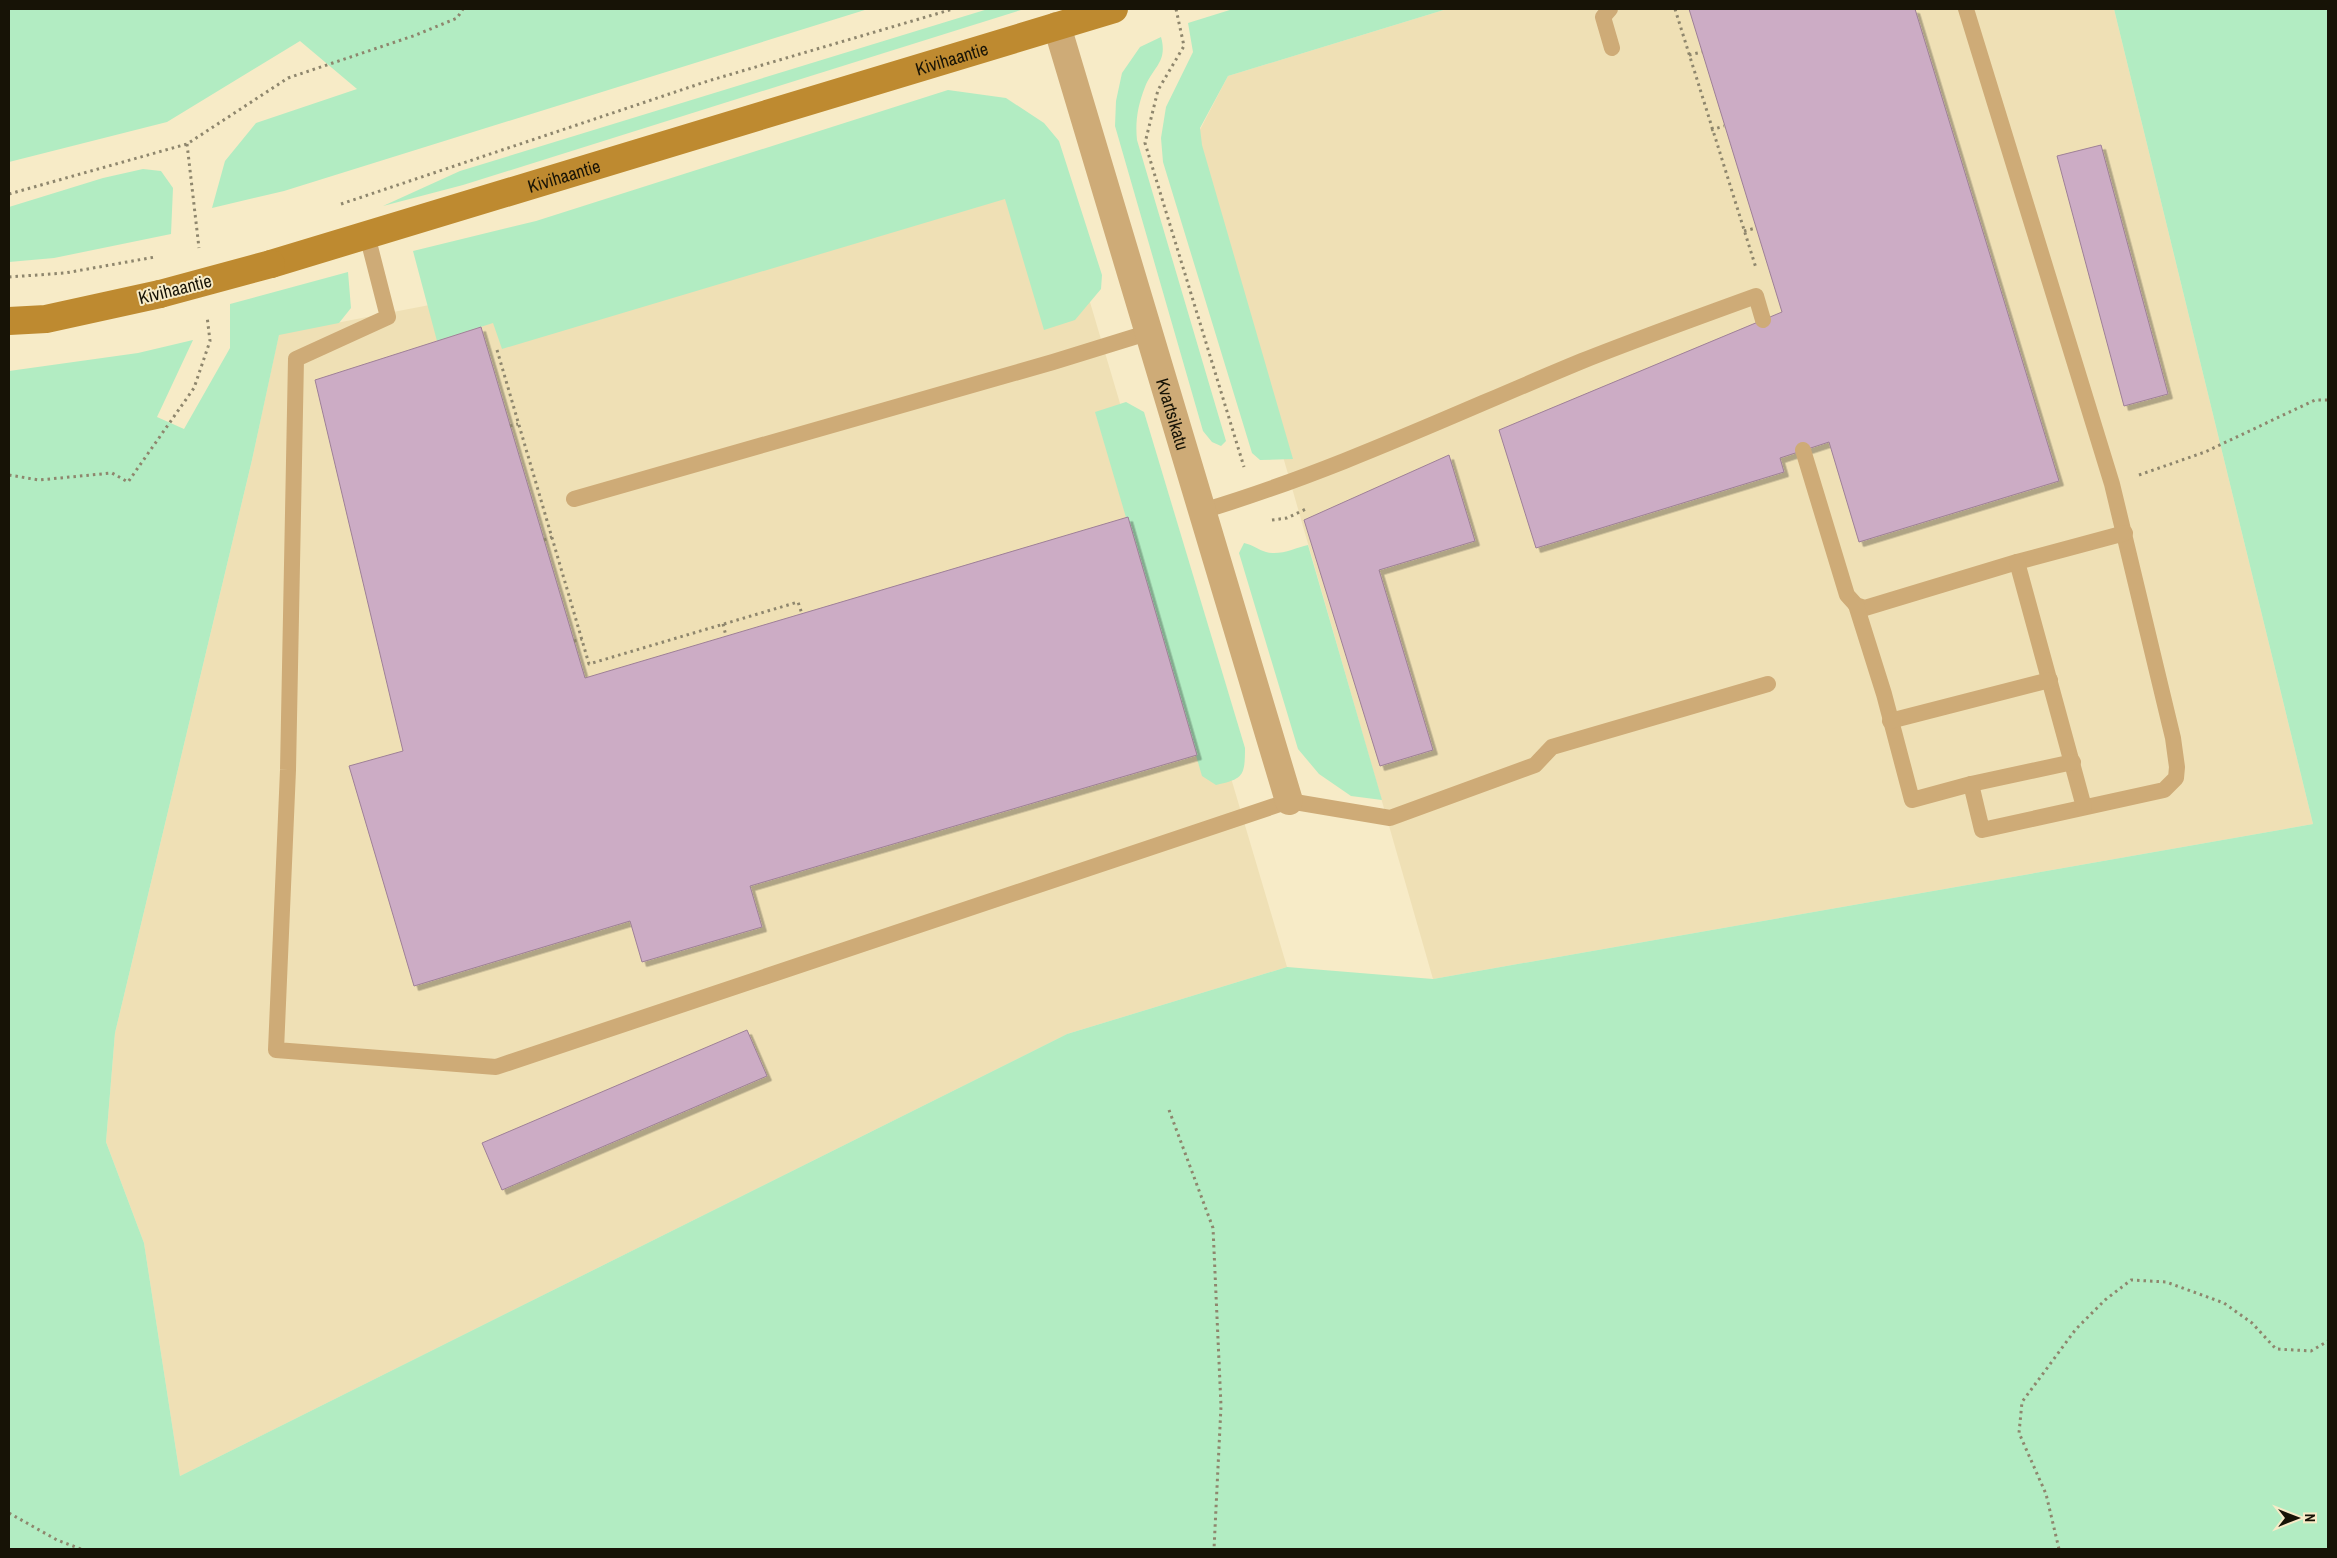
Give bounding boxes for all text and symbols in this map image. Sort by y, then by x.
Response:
street label: Kivihaantie [912,35,991,81]
street label: Kivihaantie [524,153,603,198]
street label: Kivihaantie [136,268,214,310]
street label: Kvartsikatu [1151,375,1196,453]
north arrow [2272,1493,2322,1543]
text: N [2301,1514,2319,1522]

